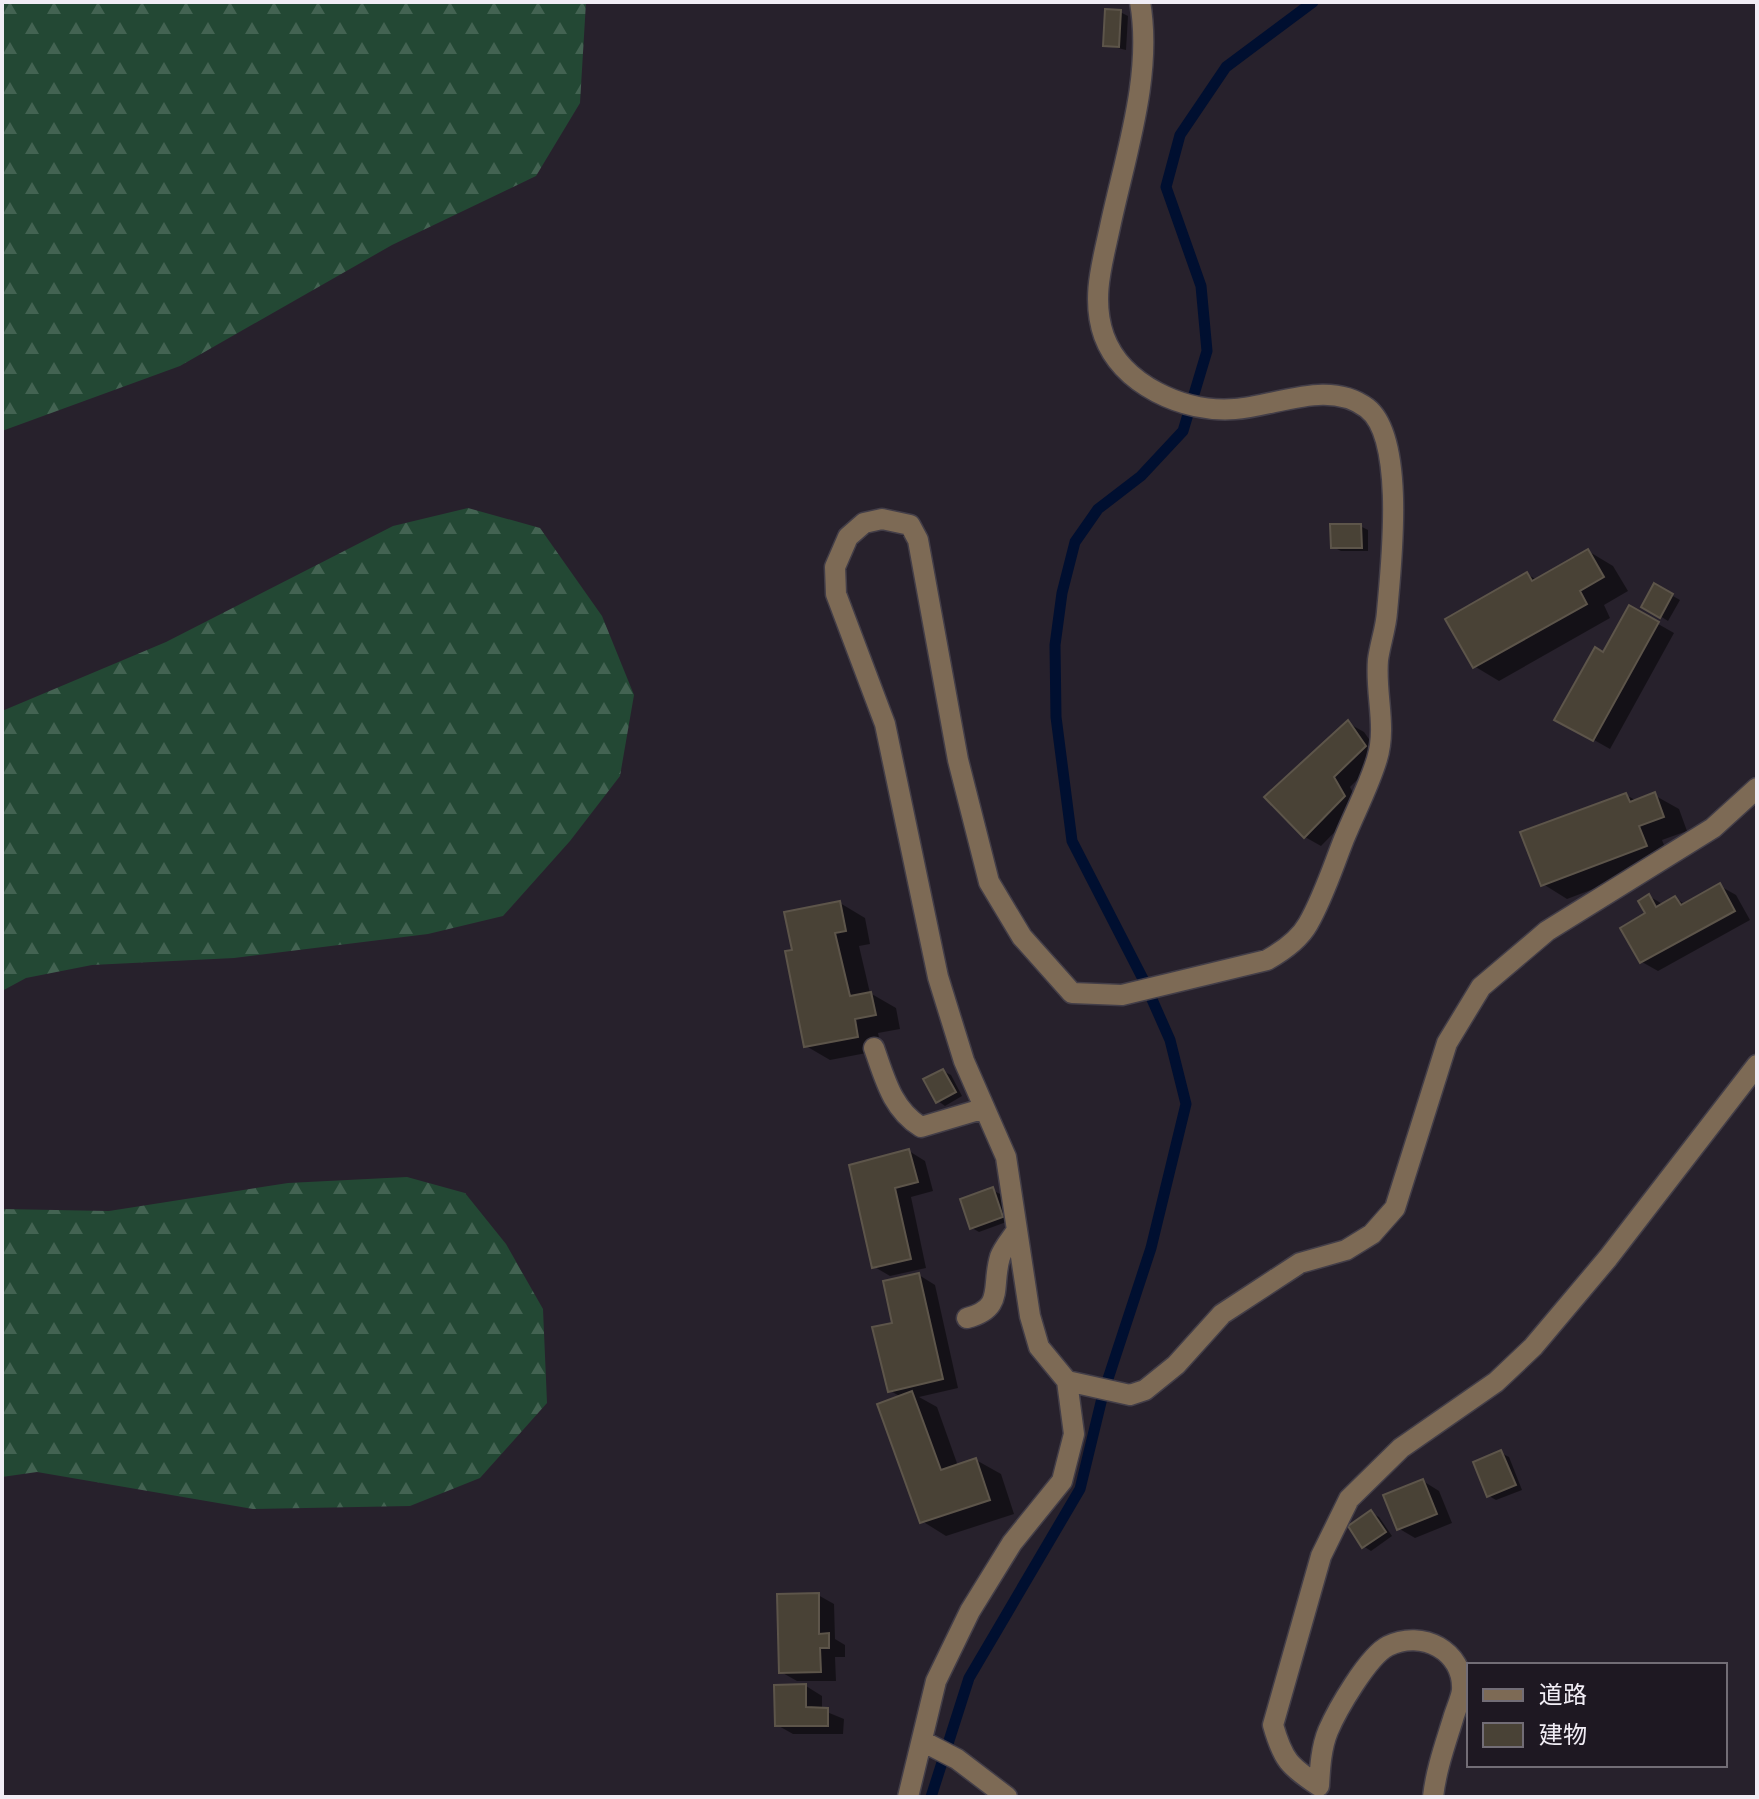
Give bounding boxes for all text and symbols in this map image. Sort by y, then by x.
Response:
legend [1467,1663,1727,1767]
text: 道路 [1539,1681,1587,1709]
text: 建物 [1539,1721,1587,1749]

